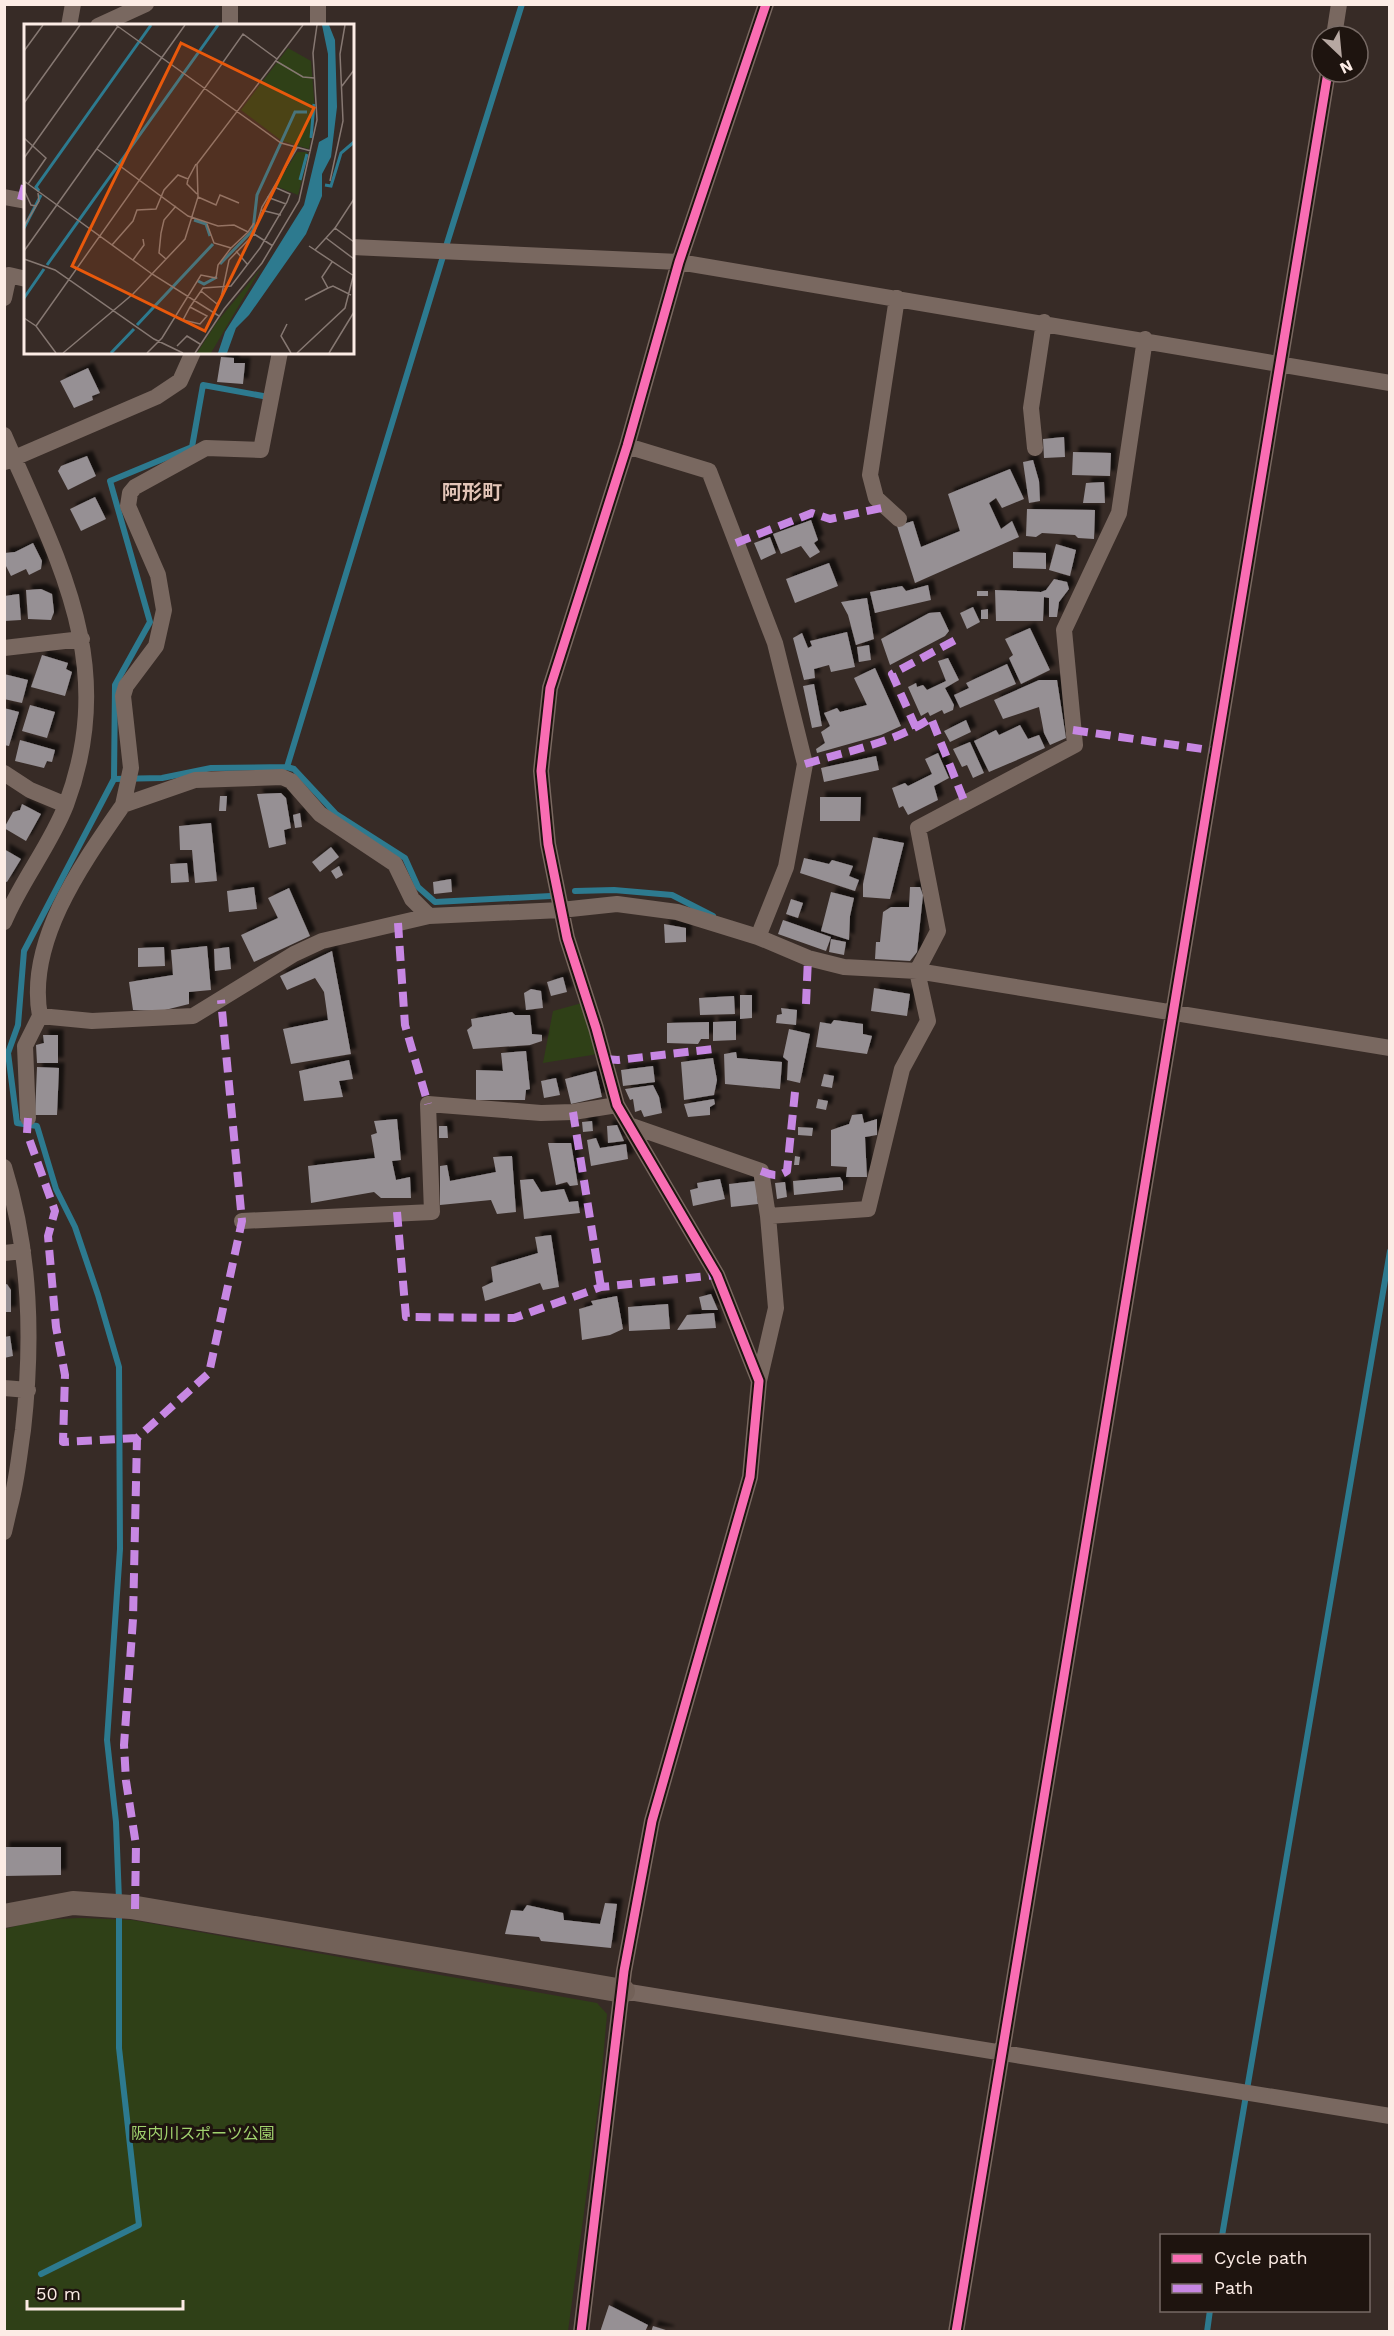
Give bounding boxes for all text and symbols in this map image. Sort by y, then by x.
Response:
inset map [24,24,354,354]
north arrow [1310,24,1370,84]
text: N [1337,56,1356,78]
district label: 阿形町 [442,480,502,504]
park label: 阪内川スポーツ公園 [131,2124,275,2143]
legend [1160,2234,1370,2312]
text: Cycle path [1214,2247,1308,2268]
scale bar [27,2273,183,2311]
text: Path [1214,2277,1254,2298]
text: 50 m [36,2283,81,2304]

